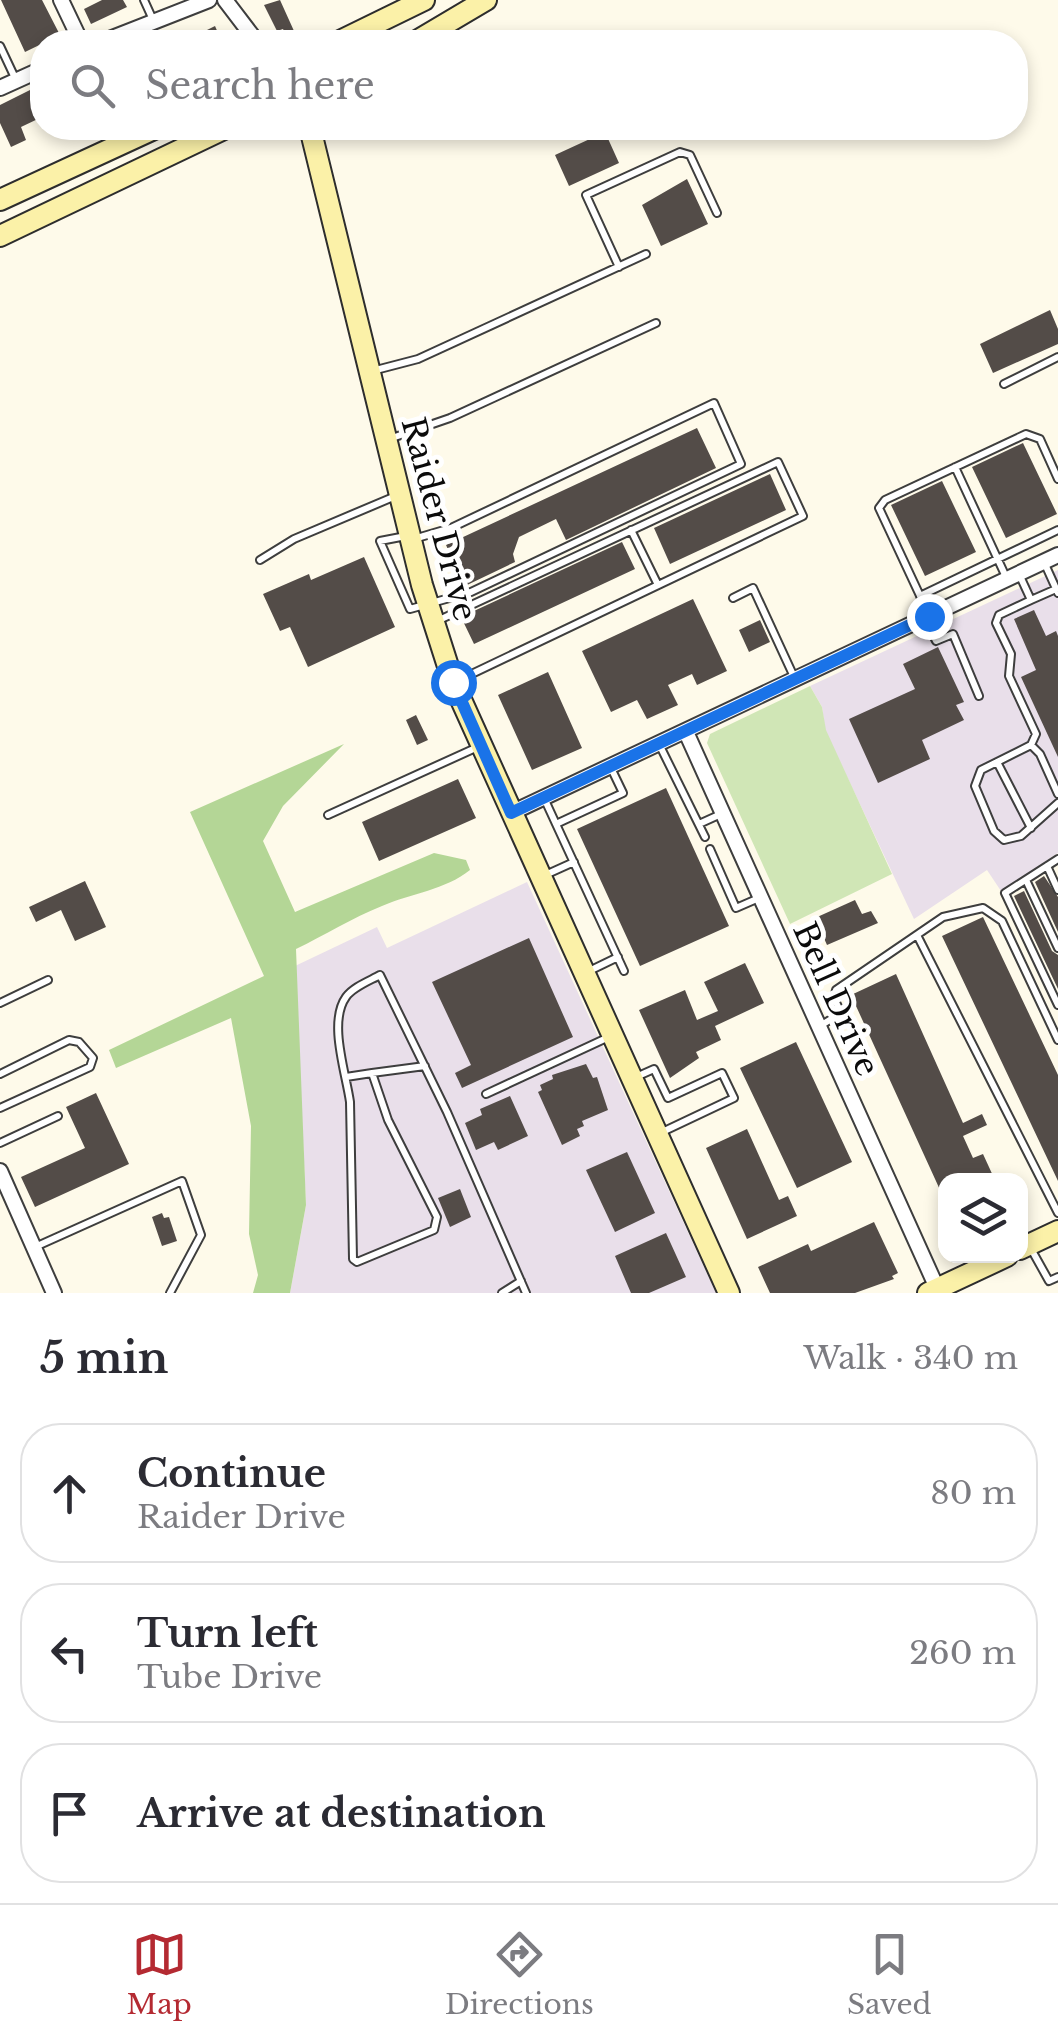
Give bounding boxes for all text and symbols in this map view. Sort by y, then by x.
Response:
search box [30,30,1028,140]
icon: search [65,58,120,113]
text: Search here [145,62,375,109]
street label: Raider Drive [393,413,485,625]
route end [907,594,953,640]
route start [431,660,477,706]
street label: Bell Drive [784,916,888,1082]
map controls [938,1173,1028,1263]
button: layers [938,1173,1028,1263]
text: 5 min [40,1332,168,1384]
text: Walk · 340 m [804,1338,1018,1378]
text: Continue [137,1450,326,1497]
icon: ahead [42,1466,97,1521]
text: 80 m [930,1473,1016,1513]
text: Raider Drive [137,1497,346,1537]
text: Turn left [137,1610,318,1657]
icon: left [42,1626,97,1681]
text: 260 m [909,1633,1016,1673]
text: Tube Drive [137,1657,322,1697]
icon: arrive [42,1786,97,1841]
text: Arrive at destination [137,1790,546,1837]
tab: Map [127,1927,192,2022]
tab: Directions [445,1927,594,2022]
tab: Saved [847,1927,931,2022]

